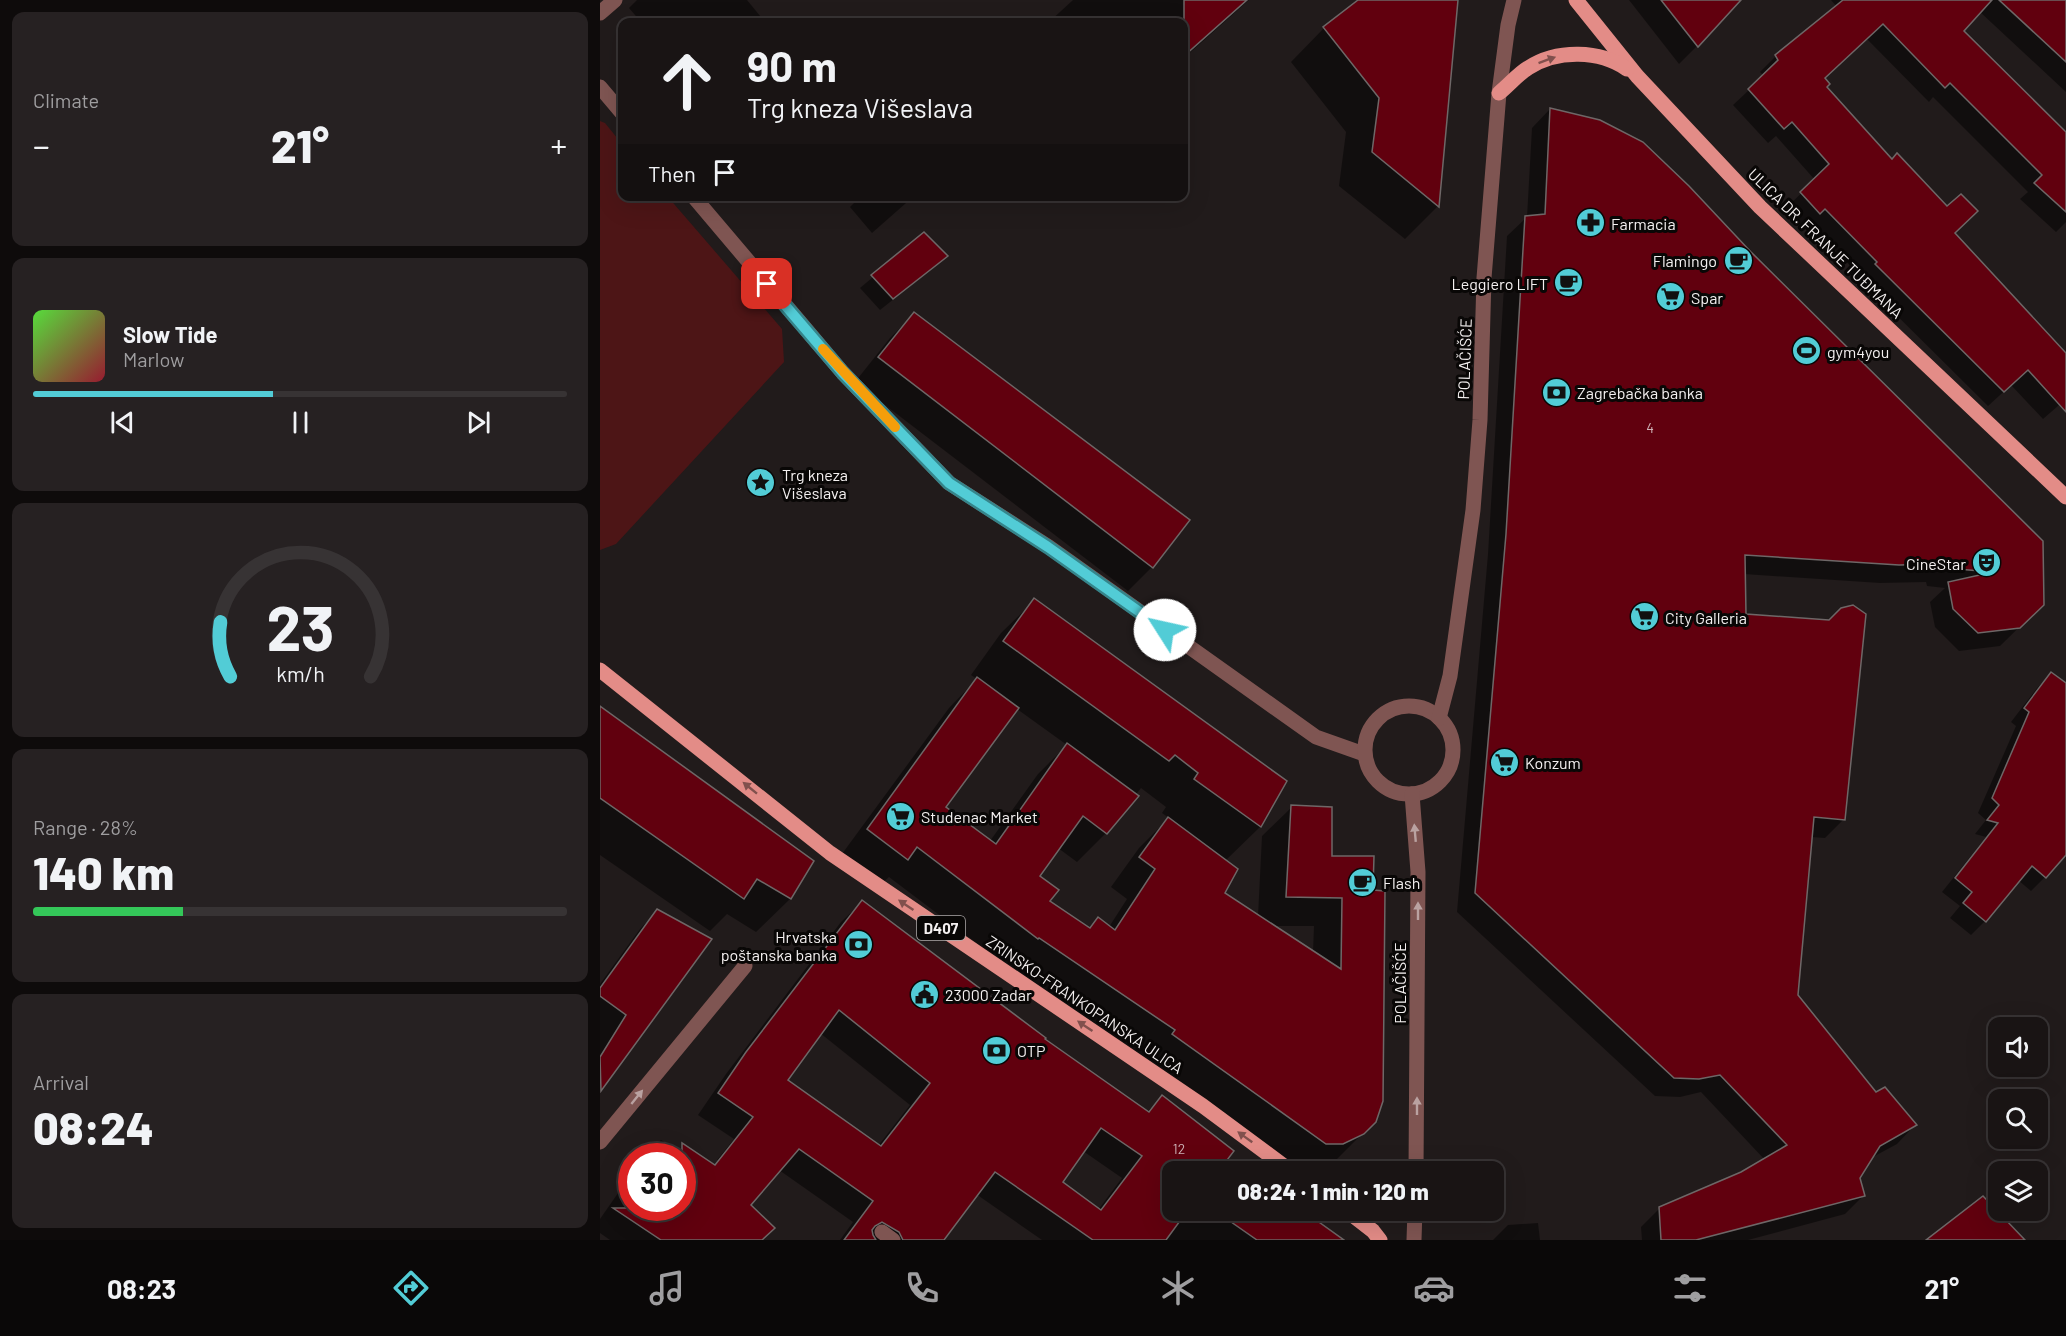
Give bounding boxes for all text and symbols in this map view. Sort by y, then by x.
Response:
text: 90 m [747,40,837,90]
icon: ahead [648,42,726,120]
one-way arrow [1538,54,1556,64]
text: Climate [33,88,99,112]
text: Trg kneza Višeslava [747,91,973,123]
text: 21° [271,118,329,172]
text: − [33,125,50,165]
text: + [550,125,567,165]
icon: arrive [708,156,741,189]
text: Then [648,160,696,186]
street label: ULICA DR. FRANJE TUĐMANA [1745,164,1908,322]
pharmacy icon: Farmacia [1574,207,1606,239]
place label: Farmacia [1611,214,1676,233]
cafe icon: Flamingo [1722,244,1754,276]
place label: Flamingo [1653,251,1717,270]
pin [741,258,792,309]
icon: arrive [750,267,783,300]
cafe icon: Leggiero LIFT [1553,267,1585,299]
place label: Leggiero LIFT [1452,274,1548,293]
supermarket icon: Spar [1654,281,1686,313]
place label: Spar [1691,288,1723,307]
street label: POLAČIŠĆE [1453,318,1475,400]
text: Slow Tide [123,321,218,347]
sports icon: gym4you [1790,335,1822,367]
place label: gym4you [1827,342,1889,361]
text: Marlow [123,347,184,371]
bank icon: Zagrebačka banka [1540,376,1572,408]
place label: Zagrebačka banka [1577,383,1703,402]
icon: previous [106,406,139,439]
icon: pause [284,406,317,439]
icon: next [462,406,495,439]
house number: 4 [1646,419,1654,436]
place label: Trg kneza Višeslava [782,465,848,502]
place icon: Trg kneza Višeslava [745,467,777,499]
theatre icon: CineStar [1971,547,2003,579]
place label: CineStar [1906,554,1966,573]
text: 23 [266,589,334,663]
position arrow [1133,598,1197,662]
supermarket icon: City Galleria [1628,601,1660,633]
place label: City Galleria [1665,608,1747,627]
text: km/h [276,661,324,686]
supermarket icon: Konzum [1488,746,1520,778]
place label: Konzum [1525,753,1581,772]
one-way arrow [742,782,758,795]
supermarket icon: Studenac Market [884,800,916,832]
place label: Studenac Market [921,807,1038,826]
text: Range · 28% [33,815,138,839]
one-way arrow [1410,824,1420,843]
text: 140 km [33,845,174,899]
cafe icon: Flash [1346,866,1378,898]
place label: Flash [1383,873,1420,892]
one-way arrow [898,900,914,911]
one-way arrow [1413,901,1423,920]
road number: D407 [917,916,965,940]
place label: Hrvatska poštanska banka [721,927,837,964]
bank icon: Hrvatska poštanska banka [842,929,874,961]
street label: ZRINSKO-FRANKOPANSKA ULICA [983,931,1187,1077]
street label: POLAČIŠĆE [1390,942,1409,1024]
public building icon: 23000 Zadar [908,978,940,1010]
place label: 23000 Zadar [945,985,1032,1004]
map controls [1988,1017,2048,1221]
button: sound [1988,1017,2048,1077]
one-way arrow [1077,1021,1093,1032]
bank icon: OTP [980,1034,1012,1066]
place label: OTP [1017,1041,1045,1060]
text: Arrival [33,1070,89,1094]
button: search [1988,1089,2048,1149]
one-way arrow [630,1090,643,1105]
one-way arrow [1412,1096,1422,1115]
text: 08:24 [33,1100,154,1154]
one-way arrow [1238,1131,1254,1143]
house number: 12 [1173,1140,1185,1157]
speed limit sign: 30 [618,1143,696,1221]
button: layers [1988,1161,2048,1221]
text: 08:24 · 1 min · 120 m [1237,1178,1429,1204]
icon: directions [390,1267,432,1309]
icon: music [646,1267,688,1309]
icon: phone [901,1267,943,1309]
icon: climate [1157,1267,1199,1309]
icon: car [1413,1267,1455,1309]
icon: filters [1669,1267,1711,1309]
text: 08:23 [107,1272,176,1304]
text: 21° [1924,1272,1959,1304]

